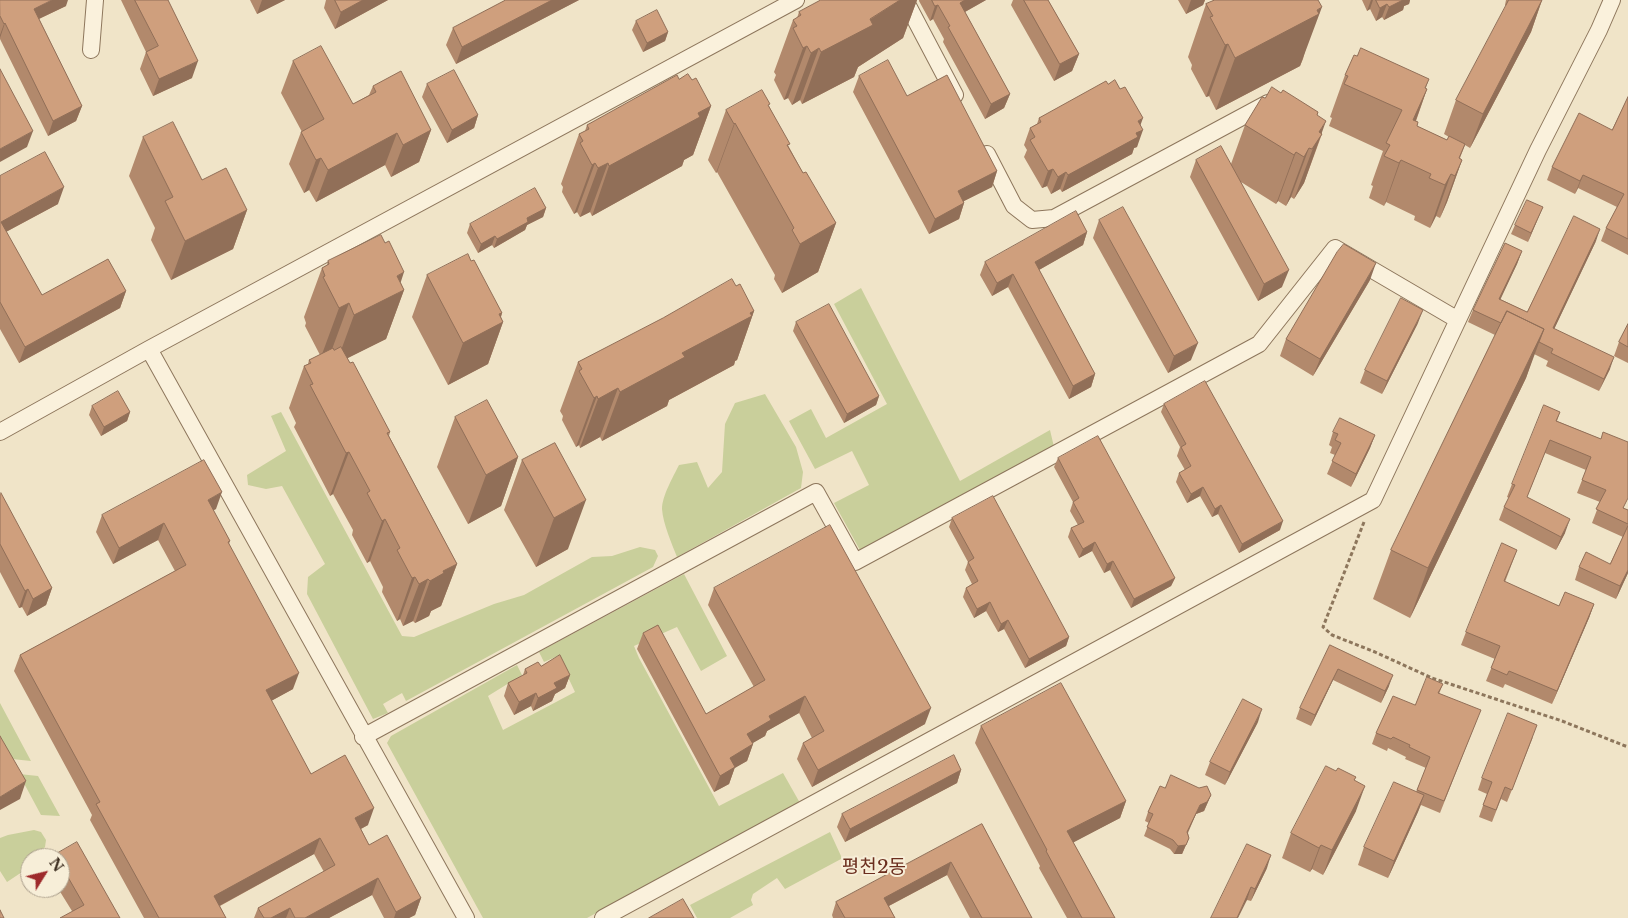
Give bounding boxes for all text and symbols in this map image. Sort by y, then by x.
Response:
north arrow [20,848,70,898]
text: N [45,854,67,875]
district label: 평천2동 [842,857,906,879]

